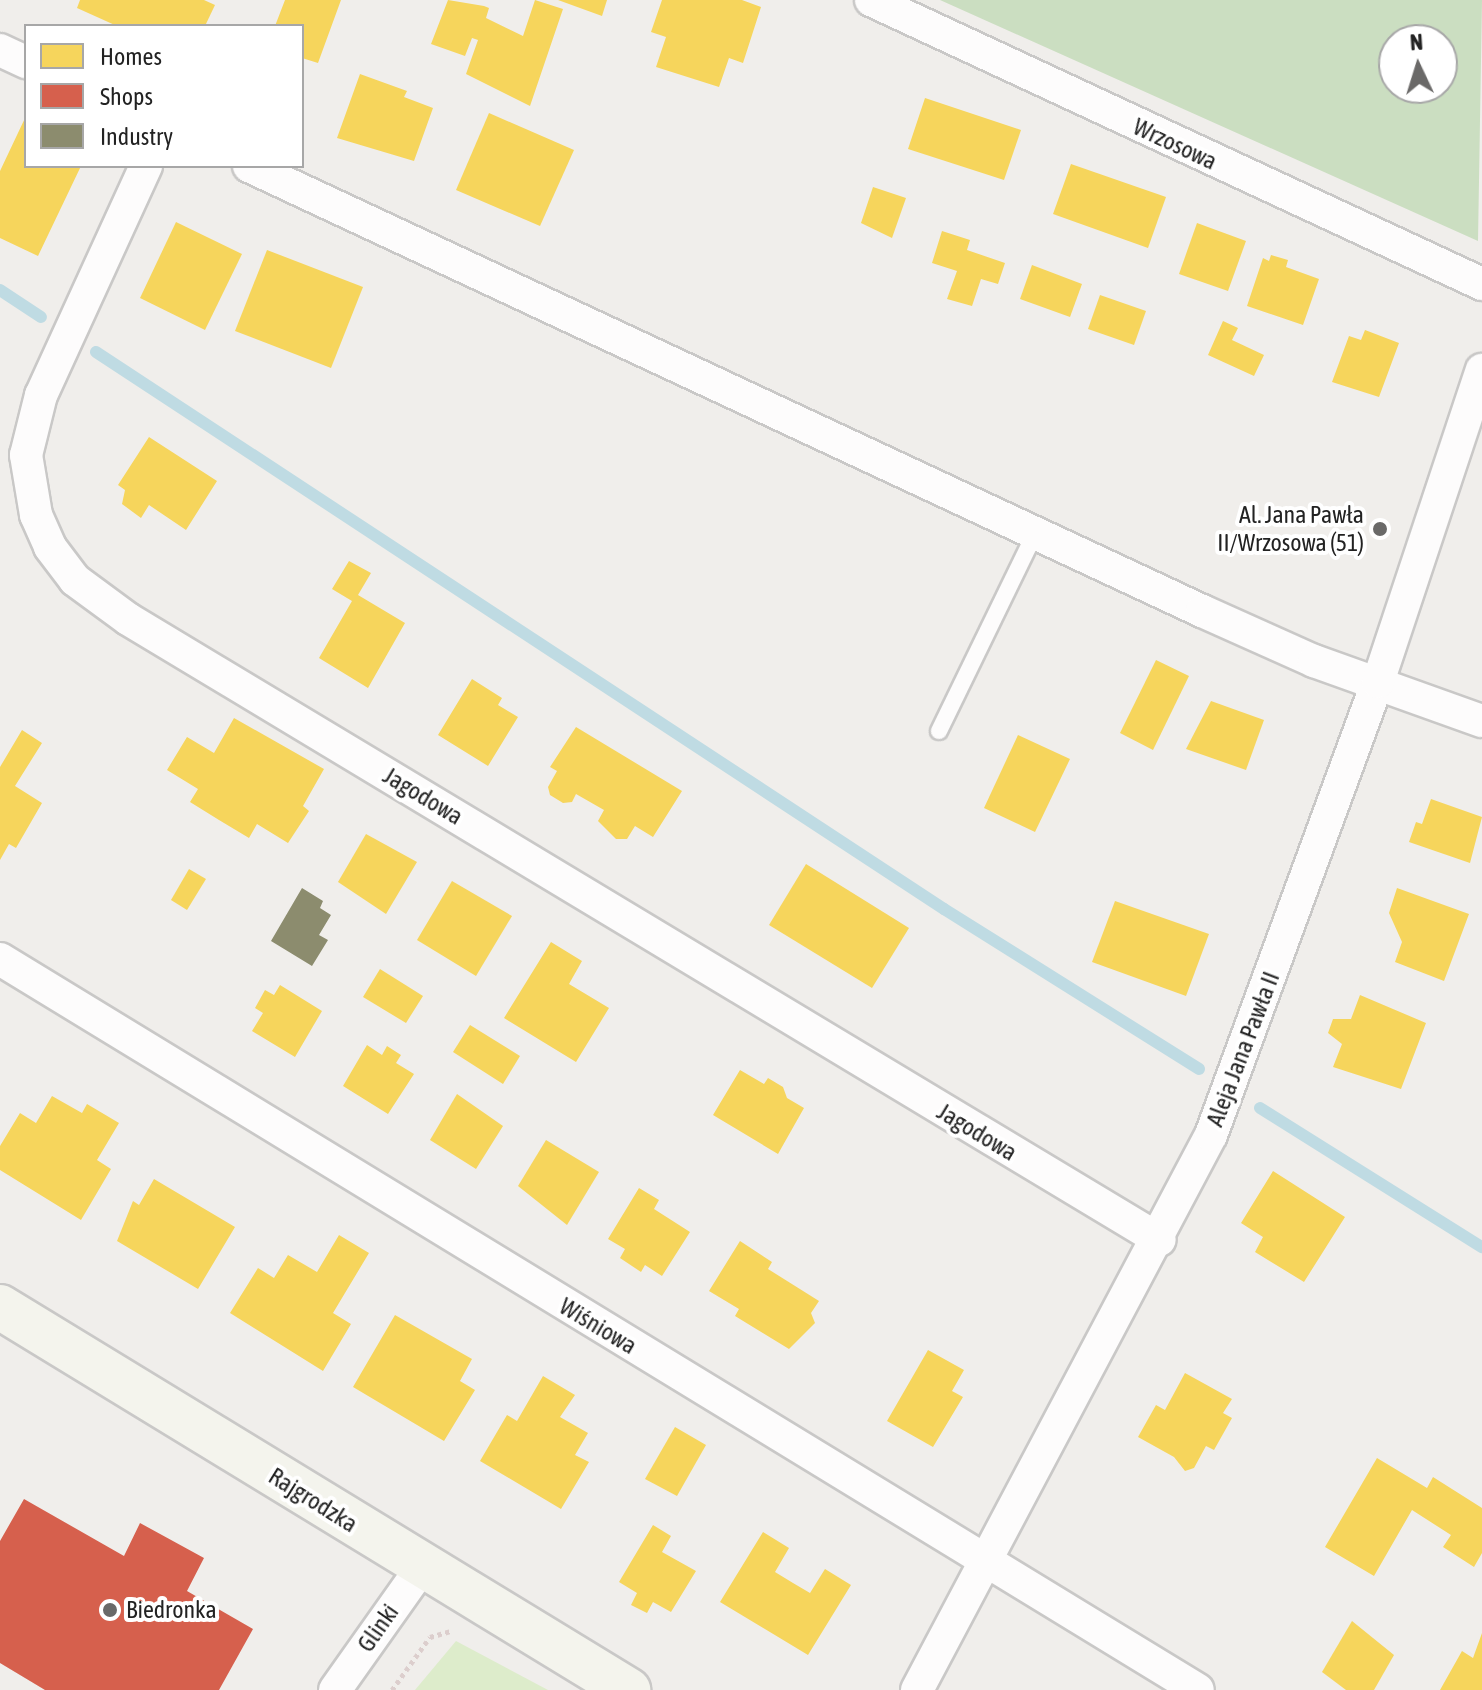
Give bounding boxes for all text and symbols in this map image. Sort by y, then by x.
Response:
legend [24,24,304,168]
north arrow [1378,24,1458,104]
text: N [1409,29,1424,55]
text: Homes [100,43,162,70]
text: Shops [100,83,153,110]
street label: Wrzosowa [1129,112,1221,176]
text: Industry [100,123,173,150]
place label: Al. Jana Pawła II/Wrzosowa (51) [1217,501,1364,557]
marker: Al. Jana Pawła II/Wrzosowa (51) [1371,520,1389,538]
street label: Jagodowa [378,761,468,831]
street label: Aleja Jana Pawła II [1200,968,1286,1130]
street label: Jagodowa [932,1097,1022,1167]
street label: Wiśniowa [554,1292,642,1360]
street label: Rajgrodzka [263,1462,363,1538]
place label: Biedronka [126,1596,217,1624]
street label: Glinki [351,1599,405,1657]
marker: Biedronka [101,1601,119,1619]

